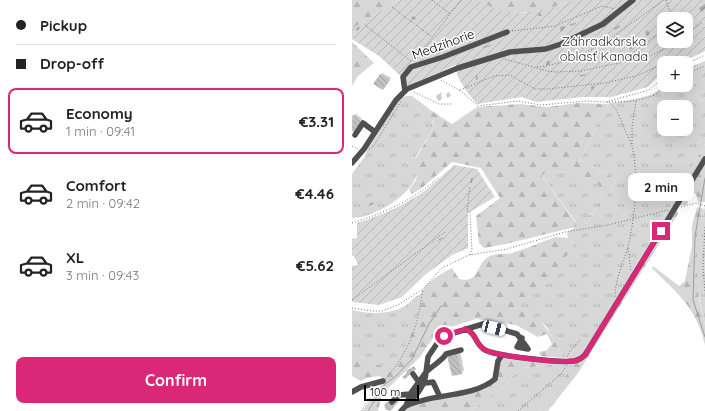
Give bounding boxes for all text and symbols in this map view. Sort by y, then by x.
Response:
map controls [657,12,693,136]
button: layers [657,12,693,48]
text: Pickup [40,16,87,35]
street label: Medzihorie [410,25,476,63]
park label: Záhradkárska oblasť Kanada [560,33,648,64]
text: Drop-off [40,54,104,73]
button: + [657,56,693,92]
button: − [657,100,693,136]
icon: car [18,103,54,139]
text: Economy [66,104,133,123]
text: €3.31 [299,112,334,131]
text: 1 min · 09:41 [66,123,135,139]
callout: 2 min [628,173,694,201]
icon: car [18,175,54,211]
text: Comfort [66,176,127,195]
text: 2 min [644,179,678,195]
text: €4.46 [295,184,334,203]
text: 2 min · 09:42 [66,195,140,211]
route end [652,222,670,240]
icon: car [18,247,54,283]
text: XL [66,248,84,267]
text: €5.62 [296,256,334,275]
text: 3 min · 09:43 [66,267,139,283]
car [481,319,507,337]
route start [435,327,453,345]
button: Confirm [16,357,336,403]
scale bar [364,383,419,402]
text: 100 m [370,385,400,399]

